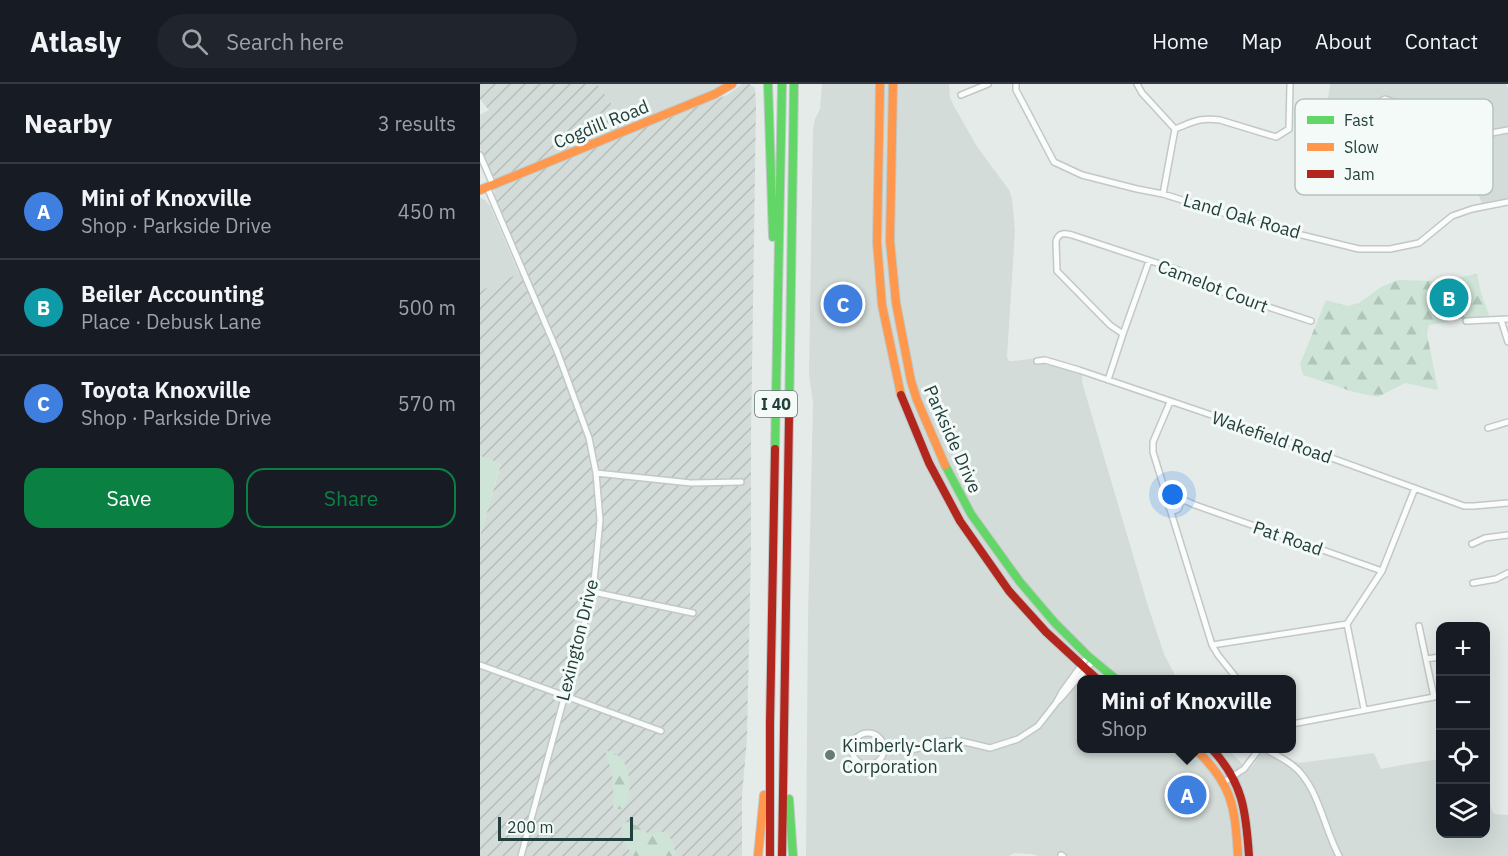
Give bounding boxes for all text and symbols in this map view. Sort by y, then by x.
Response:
search box [157,14,577,68]
text: Atlasly [30,23,121,60]
icon: search [178,25,211,58]
text: Search here [226,27,344,56]
text: Home [1152,27,1209,55]
text: Map [1242,27,1282,55]
text: About [1315,27,1372,55]
text: Contact [1405,27,1478,55]
street label: Cogdill Road [550,94,652,154]
legend [1295,99,1493,195]
text: Nearby [24,106,112,140]
text: 3 results [378,110,456,137]
text: Fast [1344,110,1374,130]
text: Slow [1344,137,1379,157]
text: Jam [1344,164,1375,184]
text: Mini of Knoxville [81,183,252,212]
street label: Land Oak Road [1181,188,1303,244]
text: A [37,198,50,225]
text: 450 m [398,198,456,225]
text: Shop · Parkside Drive [81,212,271,239]
street label: Camelot Court [1155,254,1271,318]
pin: B [1430,276,1468,320]
text: Beiler Accounting [81,279,264,308]
pin: C [824,282,862,326]
text: B [37,294,50,321]
text: 500 m [398,294,456,321]
text: Place · Debusk Lane [81,308,262,335]
text: Toyota Knoxville [81,375,251,404]
street label: Parkside Drive [919,381,987,497]
text: C [37,390,50,417]
text: 570 m [398,390,456,417]
road number: I 40 [755,391,797,417]
text: Shop · Parkside Drive [81,404,271,431]
street label: Wakefield Road [1209,406,1335,468]
button: Save [24,468,234,528]
button: Share [246,468,456,528]
your location [1158,480,1187,509]
street label: Pat Road [1250,515,1326,561]
street label: Lexington Drive [551,577,603,703]
map controls [1436,622,1490,838]
button: + [1436,622,1490,676]
popup [1077,675,1296,753]
button: − [1436,676,1490,730]
text: Mini of Knoxville [1101,686,1272,715]
text: Shop [1101,715,1147,742]
button: locate [1436,730,1490,784]
place label: Kimberly-Clark Corporation [842,734,964,778]
marker: Kimberly-Clark Corporation [823,748,837,762]
pin: A [1168,772,1206,818]
button: layers [1436,784,1490,838]
scale bar [498,814,633,842]
text: 200 m [507,817,554,837]

